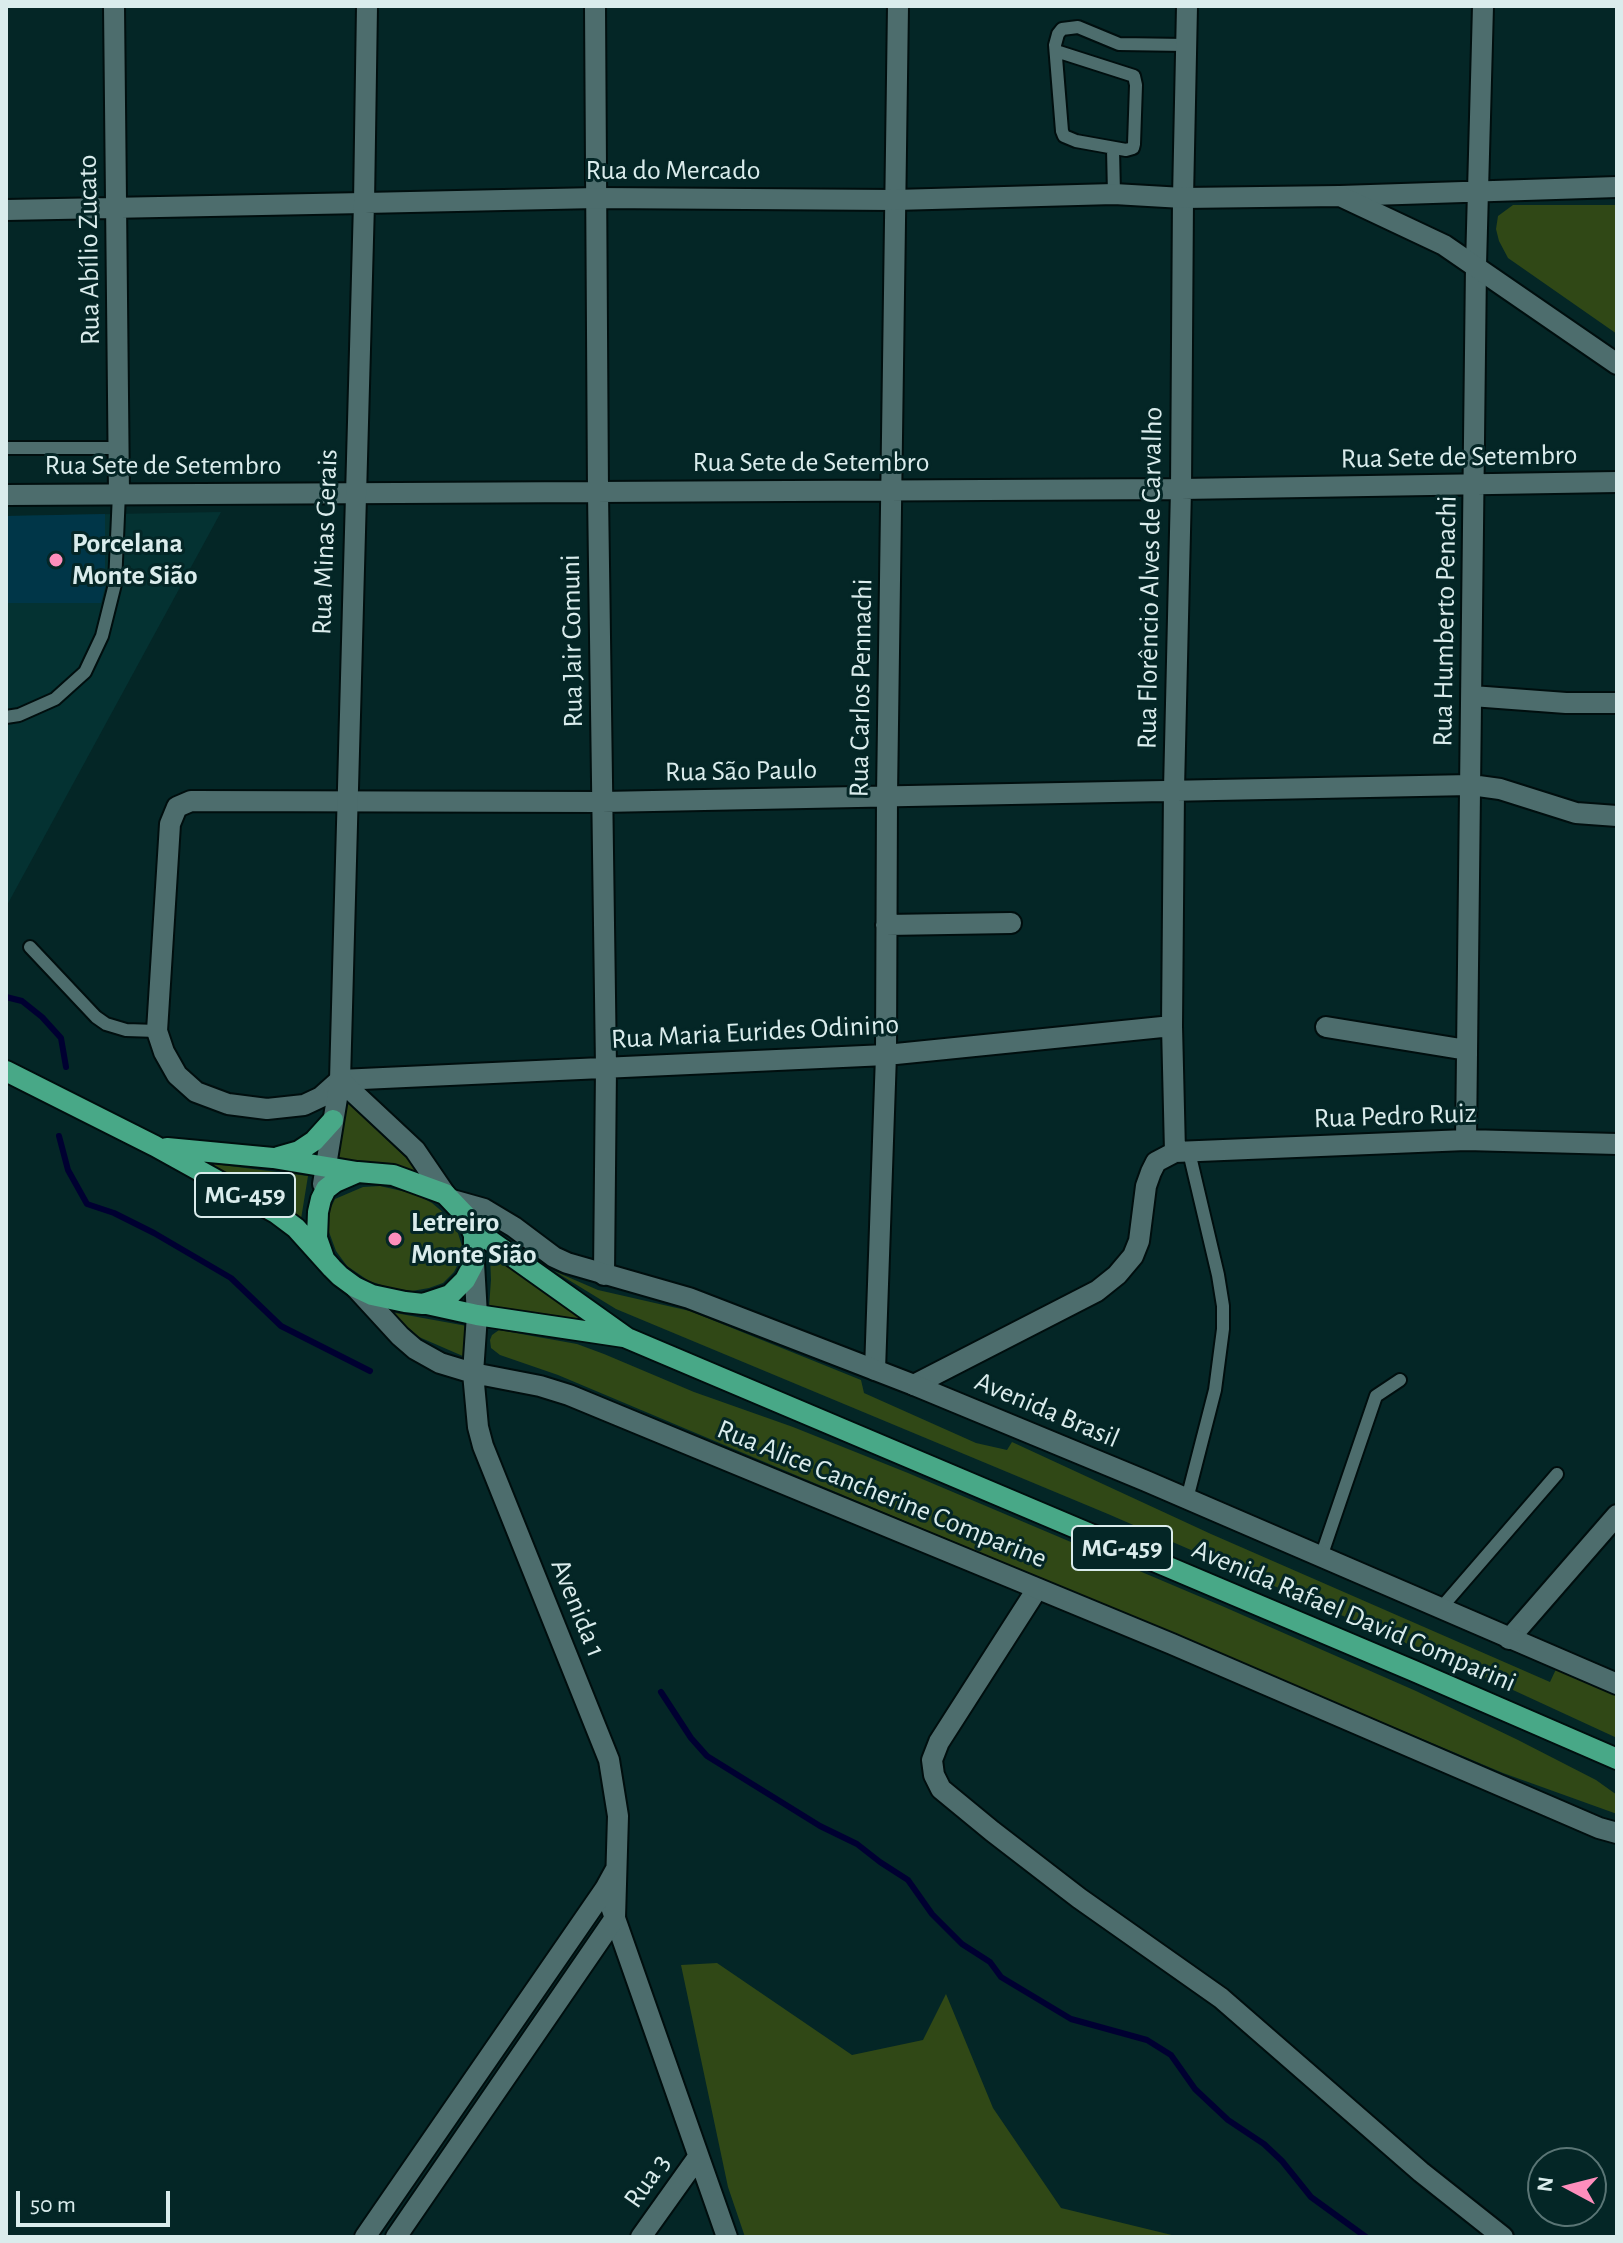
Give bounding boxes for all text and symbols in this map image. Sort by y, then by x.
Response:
street label: Rua Abílio Zucato [71,154,107,346]
street label: Rua do Mercado [586,154,760,188]
street label: Rua Florêncio Alves de Carvalho [1130,407,1170,749]
street label: Rua Sete de Setembro [1340,438,1578,476]
street label: Rua Sete de Setembro [693,446,929,480]
street label: Rua Minas Gerais [305,448,345,636]
street label: Rua Sete de Setembro [45,449,281,483]
street label: Rua Humberto Penachi [1426,495,1464,747]
place label: Porcelana Monte Sião [72,527,198,593]
marker: Porcelana Monte Sião [47,551,65,569]
street label: Rua Jair Comuni [554,554,590,728]
street label: Rua Carlos Pennachi [842,578,880,798]
street label: Rua São Paulo [664,753,818,789]
street label: Rua Maria Eurides Odinino [610,1008,900,1056]
street label: Rua Pedro Ruiz [1313,1096,1477,1136]
road number: MG-459 [195,1173,295,1217]
place label: Letreiro Monte Sião [411,1206,537,1272]
marker: Letreiro Monte Sião [386,1230,404,1248]
street label: Avenida Brasil [970,1364,1124,1456]
street label: Rua Alice Cancherine Comparine [712,1412,1052,1576]
road number: MG-459 [1072,1526,1172,1570]
street label: Avenida Rafael David Comparini [1187,1532,1521,1700]
street label: Avenida 1 [543,1554,613,1662]
street label: Rua 3 [617,2147,677,2215]
north arrow [1527,2147,1607,2227]
scale bar [20,2175,174,2225]
text: N [1533,2175,1557,2193]
text: 50 m [30,2193,76,2217]

